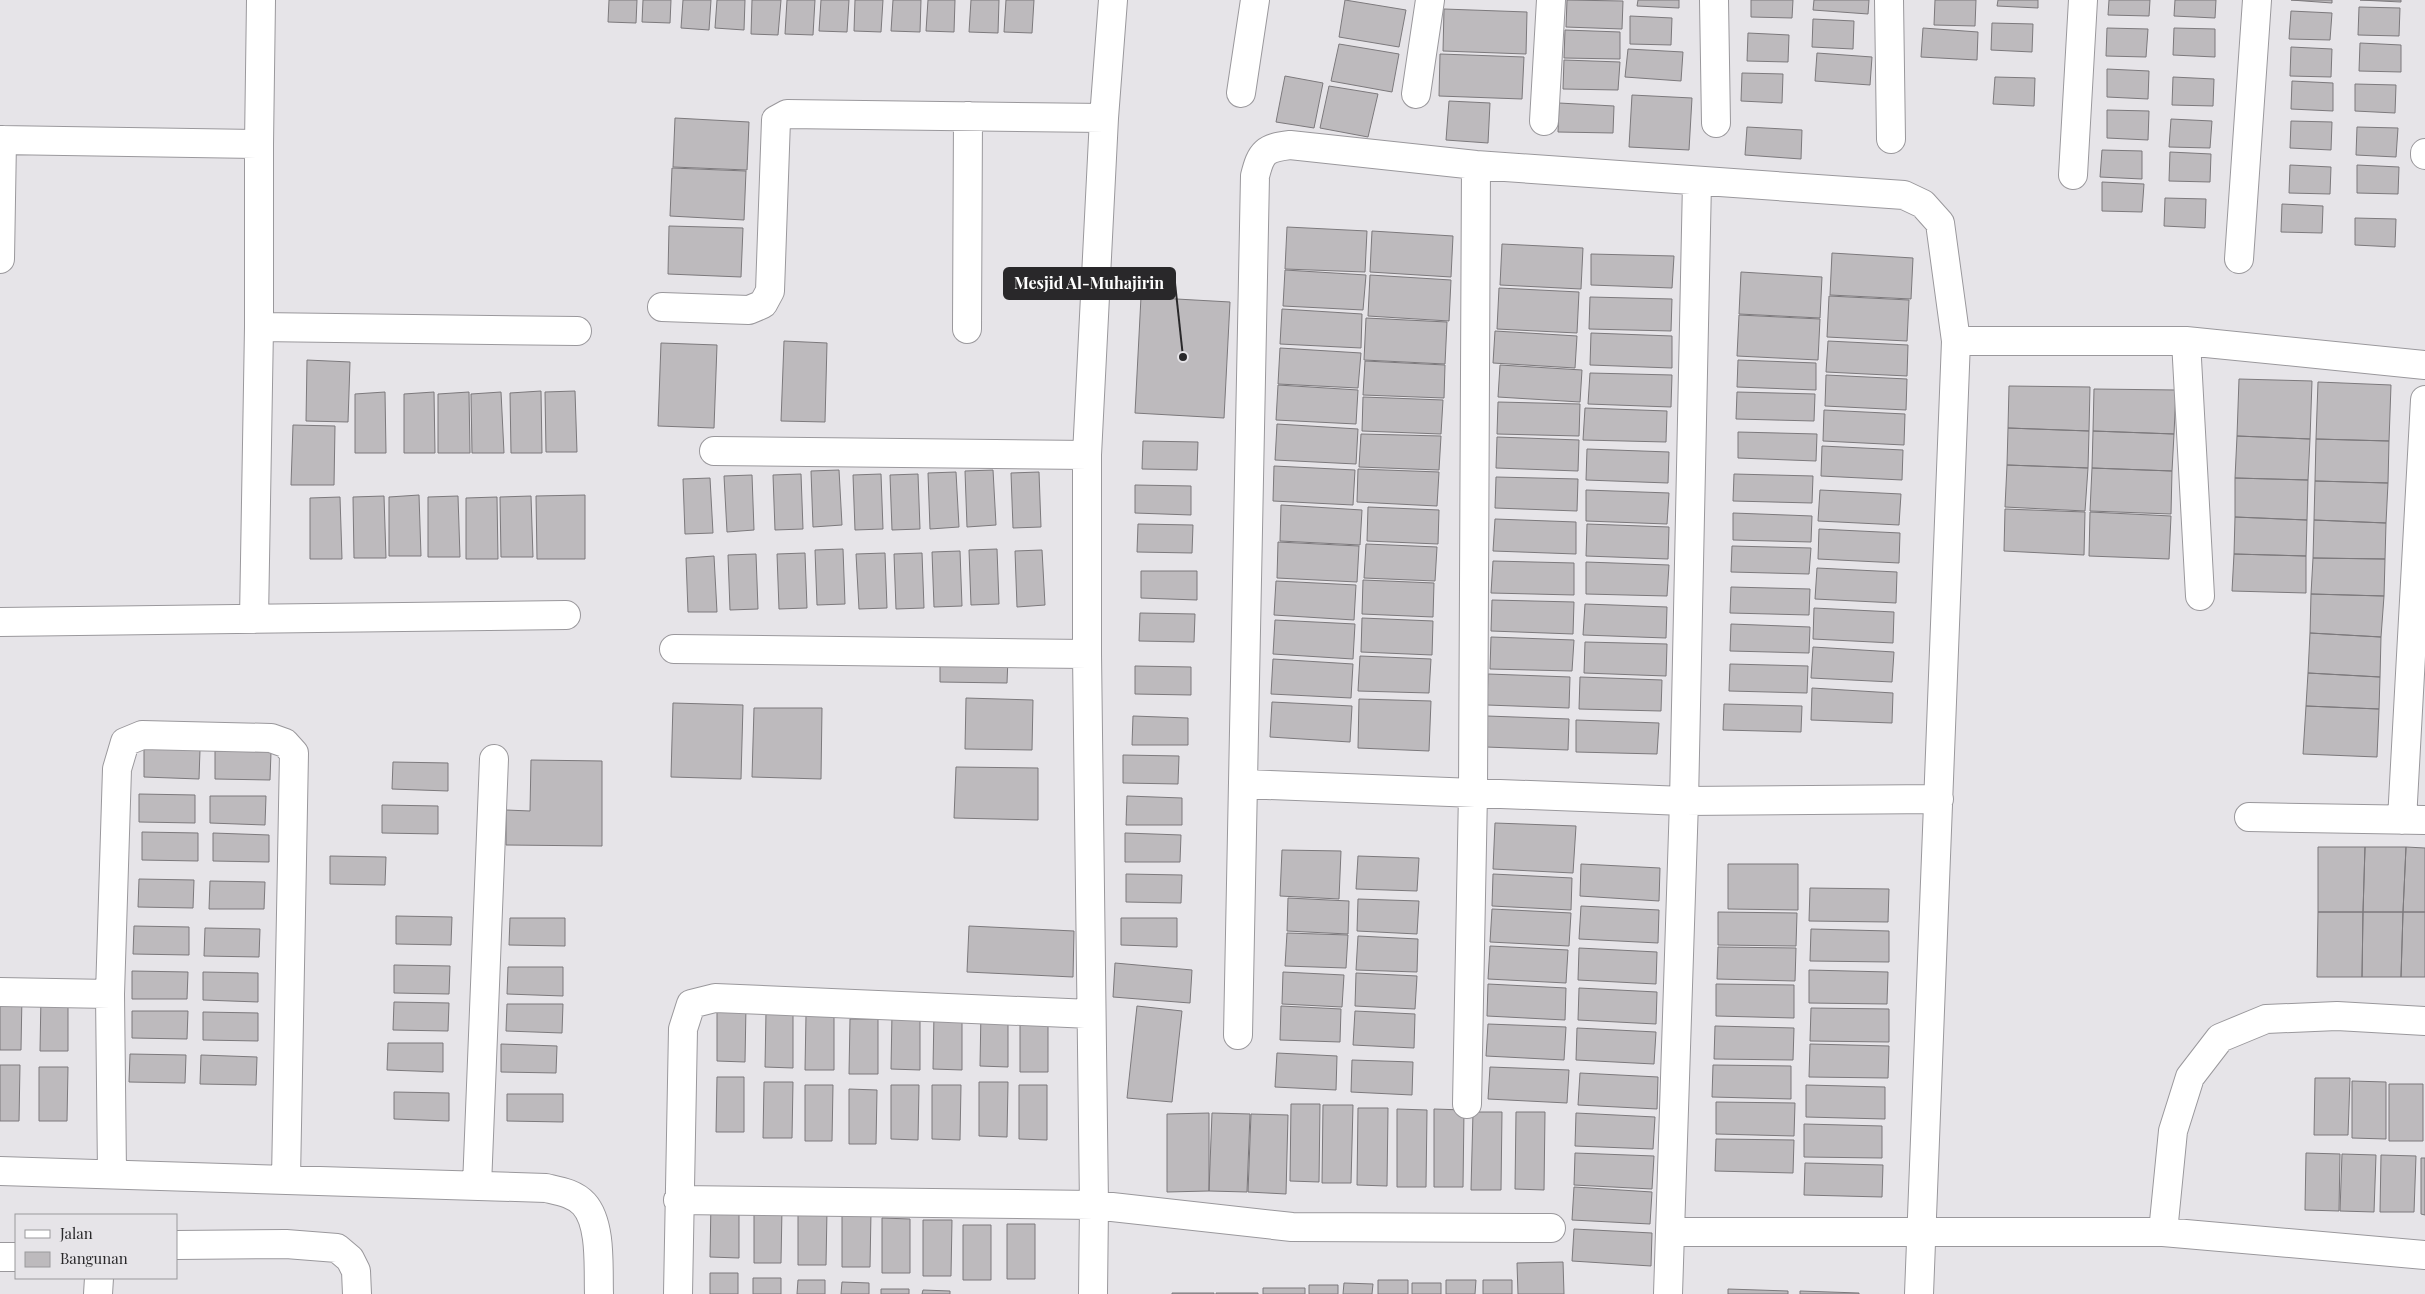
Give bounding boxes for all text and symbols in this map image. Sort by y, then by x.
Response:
callout: Mesjid Al-Muhajirin [1004,268,1175,299]
text: Mesjid Al-Muhajirin [1014,272,1164,293]
legend [15,1214,178,1279]
text: Jalan [59,1223,93,1243]
text: Bangunan [60,1248,128,1268]

